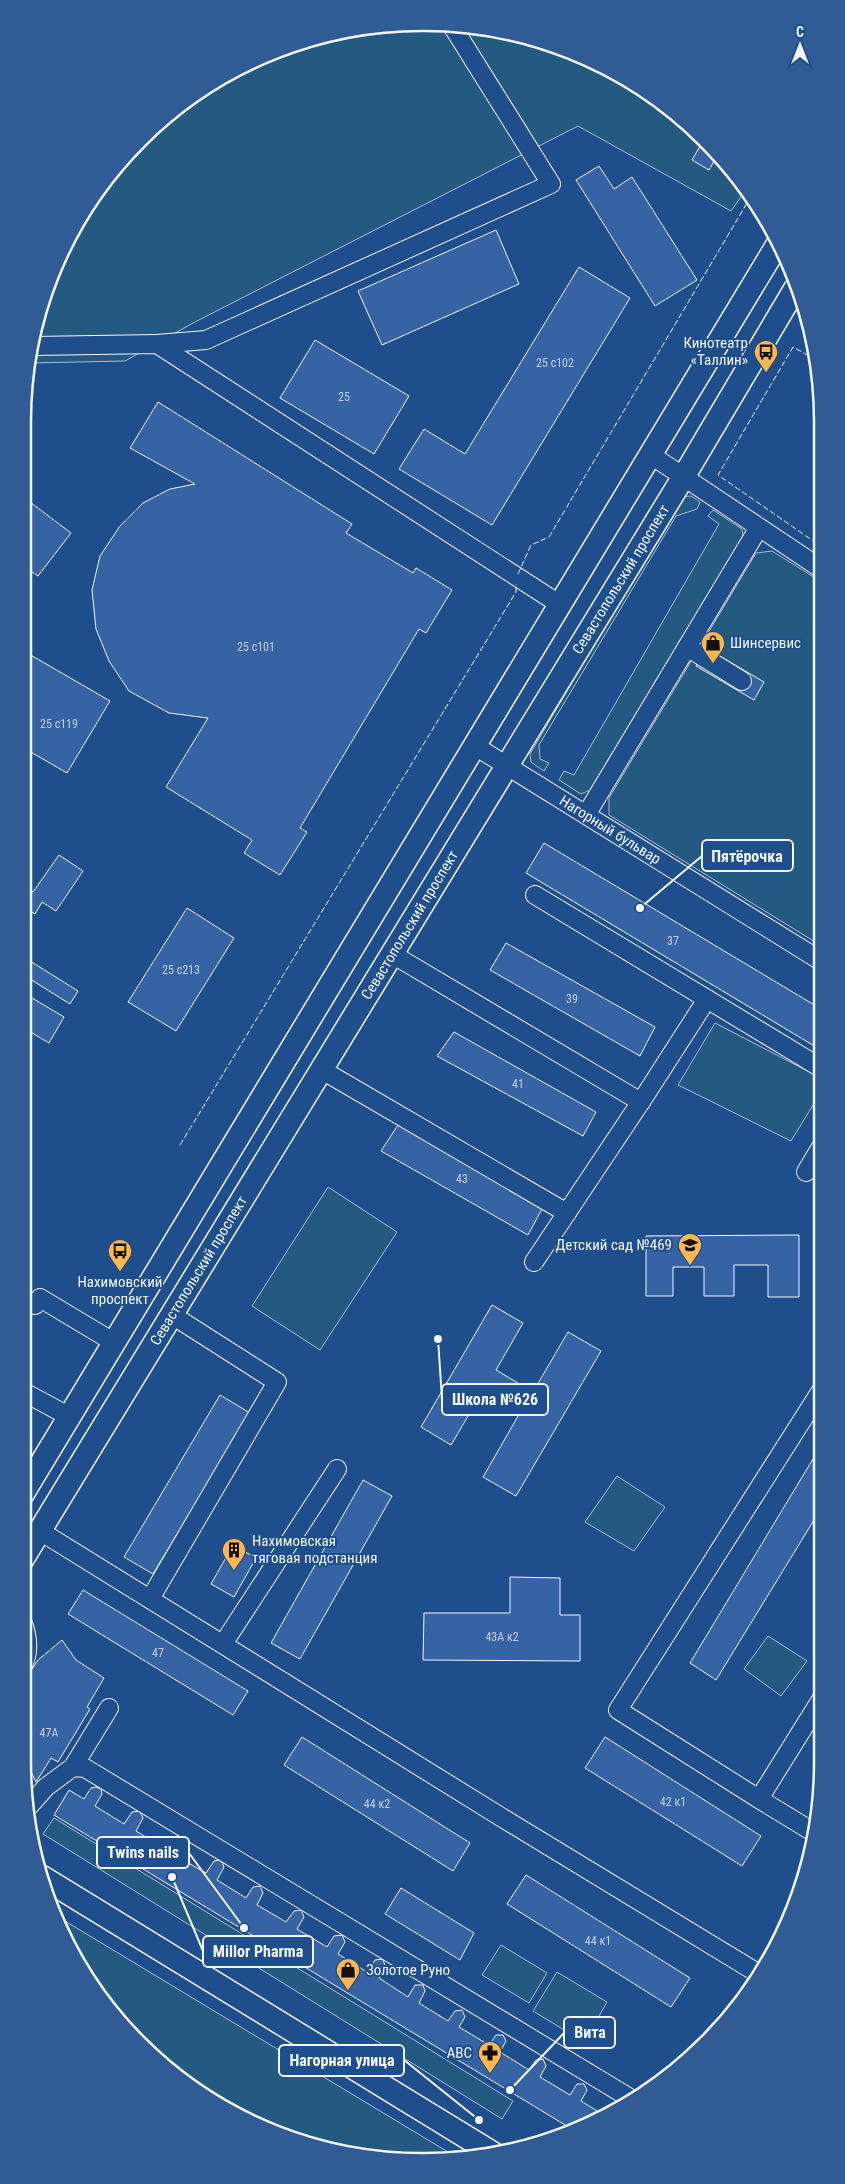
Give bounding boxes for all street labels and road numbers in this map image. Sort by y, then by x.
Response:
street label: Севастопольский проспект [568,502,673,657]
street label: Нагорный бульвар [556,792,664,868]
street label: Севастопольский проспект [357,847,462,1003]
street label: Севастопольский проспект [146,1193,251,1349]

